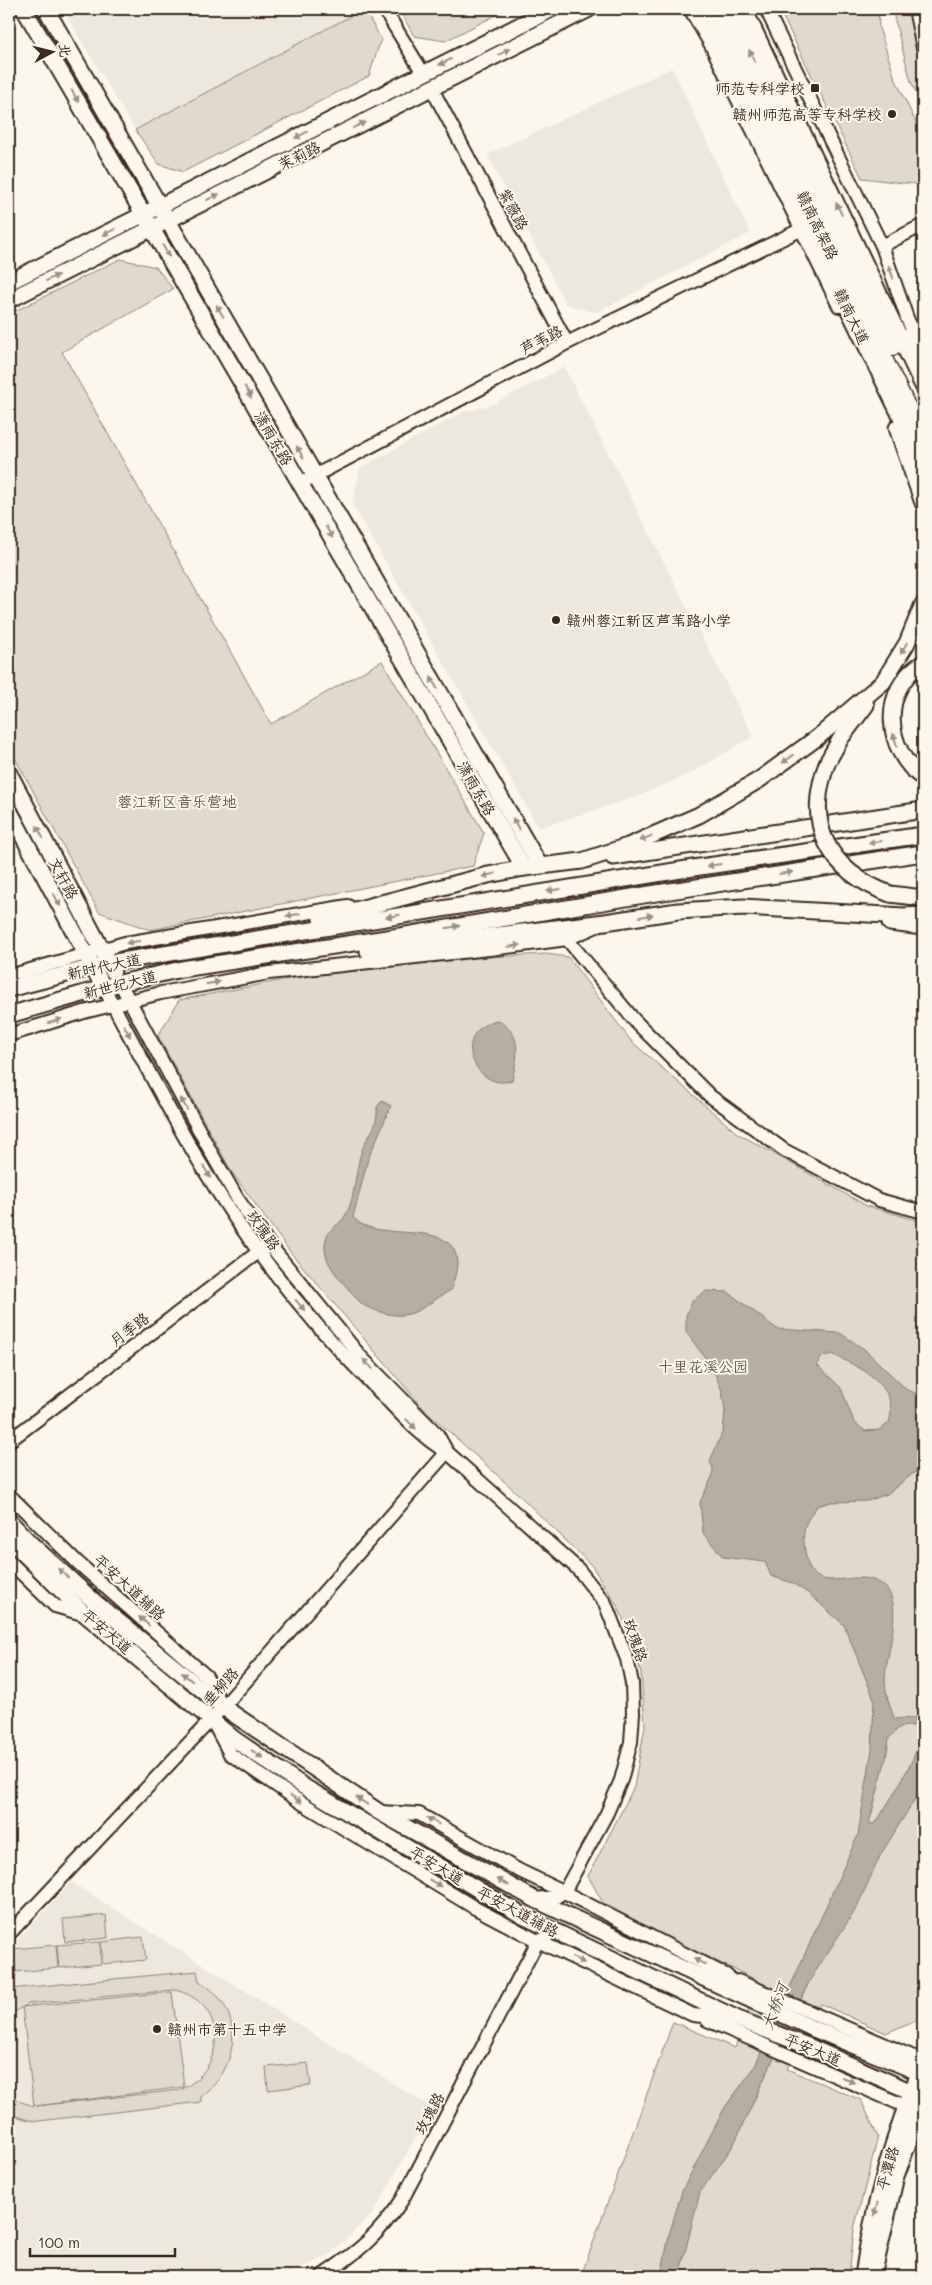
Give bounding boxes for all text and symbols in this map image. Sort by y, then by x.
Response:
north arrow [28,28,78,78]
text: 北 [55,42,76,58]
one-way arrow [497,48,511,56]
one-way arrow [748,49,756,63]
one-way arrow [438,58,453,66]
place label: 师范专科学校 [715,78,805,98]
marker: 师范专科学校 [809,82,821,94]
one-way arrow [71,90,80,103]
place label: 赣州师范高等专科学校 [732,104,882,124]
marker: 赣州师范高等专科学校 [886,108,898,120]
one-way arrow [352,121,366,129]
one-way arrow [293,131,308,139]
street label: 茉莉路 [274,136,324,174]
street label: 紫薇路 [495,184,533,234]
street label: 赣南高架路 [793,187,843,263]
one-way arrow [206,193,220,201]
one-way arrow [835,202,843,216]
one-way arrow [102,228,116,236]
one-way arrow [162,244,170,259]
one-way arrow [887,264,895,279]
one-way arrow [45,274,59,282]
street label: 赣南大道 [830,285,874,347]
one-way arrow [215,304,224,317]
street label: 芦苇路 [516,320,566,358]
one-way arrow [243,385,252,399]
street label: 潇雨东路 [250,407,298,469]
one-way arrow [296,445,305,458]
one-way arrow [325,526,334,539]
place label: 赣州蓉江新区芦苇路小学 [566,610,731,630]
marker: 赣州蓉江新区芦苇路小学 [550,614,562,626]
one-way arrow [900,641,908,656]
one-way arrow [430,677,439,690]
one-way arrow [891,732,899,747]
one-way arrow [781,754,795,764]
street label: 潇雨东路 [453,757,501,819]
park label: 蓉江新区音乐营地 [117,791,237,811]
one-way arrow [512,816,520,831]
one-way arrow [36,825,44,839]
one-way arrow [638,834,653,842]
one-way arrow [867,838,883,846]
street label: 文轩路 [45,853,83,903]
one-way arrow [706,861,722,869]
one-way arrow [779,869,795,877]
one-way arrow [481,871,496,879]
one-way arrow [545,886,561,894]
one-way arrow [53,892,61,907]
one-way arrow [285,911,301,919]
one-way arrow [385,912,401,920]
one-way arrow [638,912,654,920]
one-way arrow [446,923,462,931]
one-way arrow [124,939,140,947]
one-way arrow [506,942,522,950]
street label: 新时代大道 [65,948,143,984]
street label: 新世纪大道 [81,965,159,1003]
one-way arrow [206,979,222,987]
one-way arrow [48,1016,63,1024]
one-way arrow [123,1023,131,1038]
one-way arrow [180,1097,188,1111]
one-way arrow [203,1165,212,1178]
street label: 玫瑰路 [243,1206,285,1254]
one-way arrow [295,1298,306,1311]
street label: 月季路 [105,1307,153,1351]
park label: 十里花溪公园 [658,1356,748,1376]
one-way arrow [363,1358,375,1370]
one-way arrow [405,1417,417,1429]
street label: 平安大道辅路 [90,1549,170,1625]
one-way arrow [56,1567,69,1578]
street label: 平安大道 [78,1604,136,1658]
one-way arrow [138,1615,150,1627]
street label: 玫瑰路 [619,1615,653,1665]
street label: 垂柳路 [198,1663,242,1709]
one-way arrow [181,1672,194,1683]
one-way arrow [250,1749,263,1759]
one-way arrow [289,1794,303,1804]
one-way arrow [356,1796,369,1806]
one-way arrow [426,1817,439,1826]
street label: 平安大道 [406,1841,468,1889]
one-way arrow [496,1878,511,1886]
one-way arrow [428,1879,441,1888]
street label: 平安大道辅路 [474,1881,562,1941]
one-way arrow [571,1957,585,1965]
one-way arrow [693,1958,708,1966]
water label: 大桥河 [756,1977,793,2032]
place label: 赣州市第十五中学 [167,2019,287,2039]
marker: 赣州市第十五中学 [151,2023,163,2035]
street label: 平安大道 [781,2028,845,2070]
one-way arrow [841,2077,855,2085]
street label: 玫瑰路 [410,2088,448,2138]
street label: 平潭路 [871,2144,903,2192]
one-way arrow [871,2201,879,2216]
scale bar [30,2225,175,2257]
text: 100 m [38,2232,80,2252]

